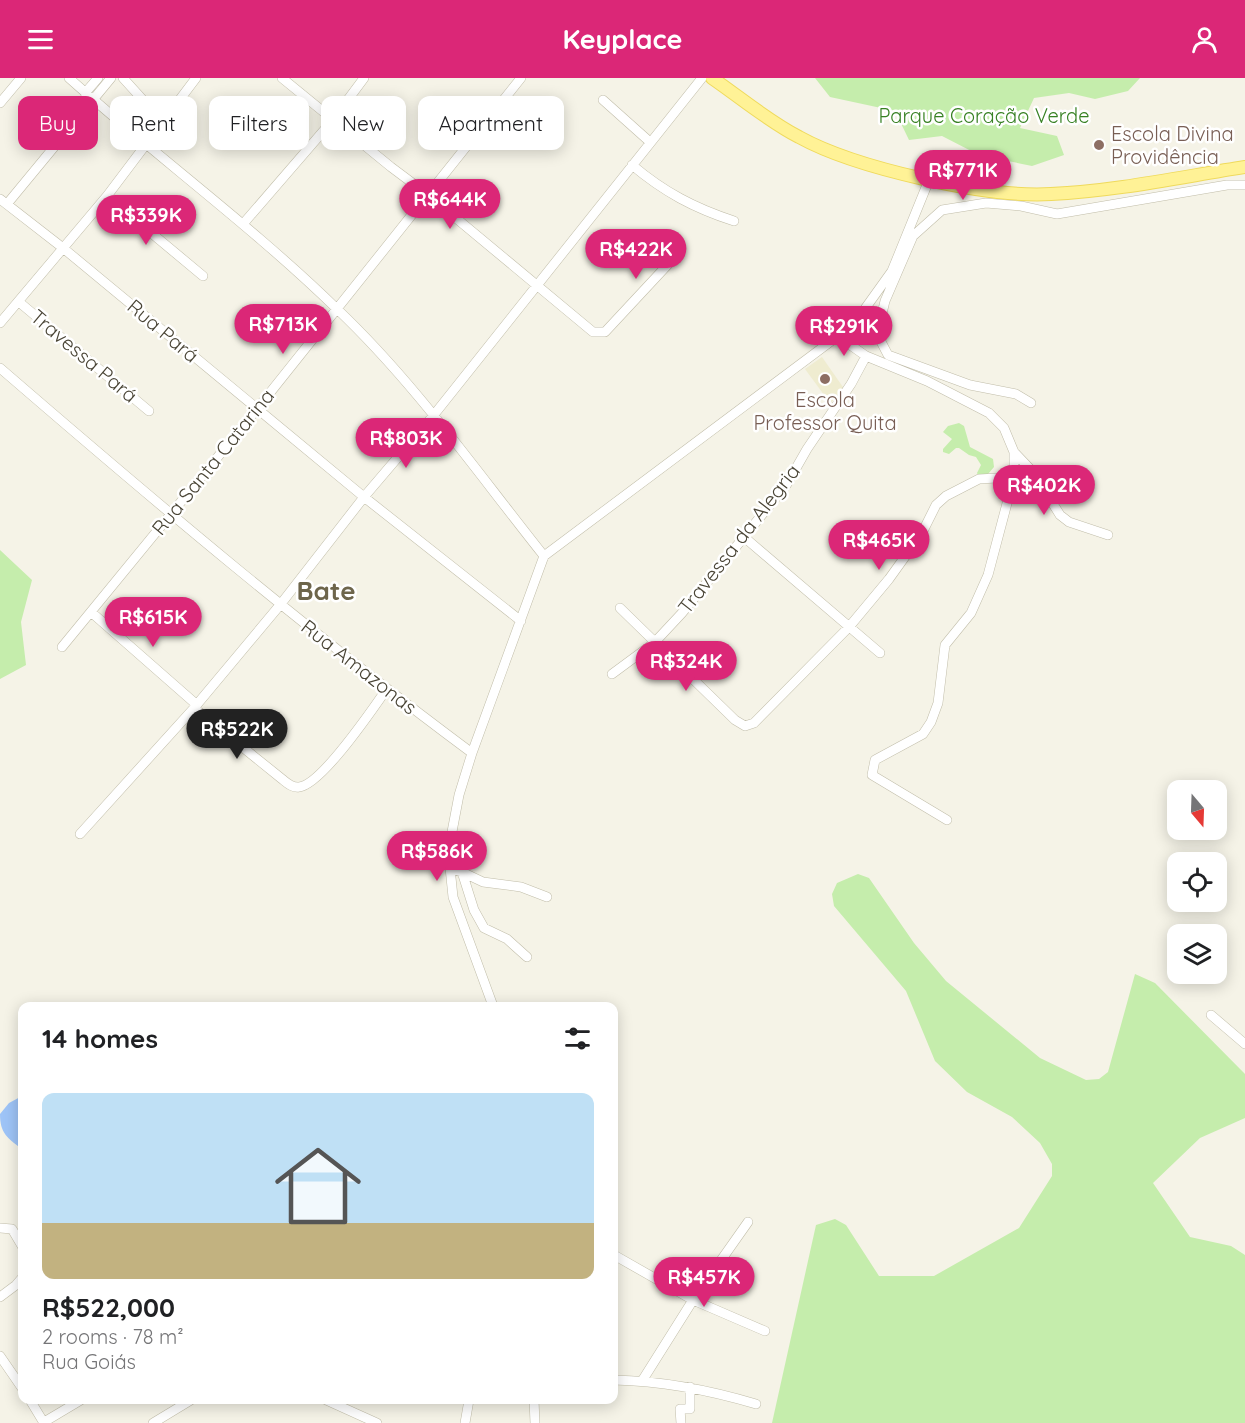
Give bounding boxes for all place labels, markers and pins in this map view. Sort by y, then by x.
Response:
place label: Escola Divina Providência [1111,121,1234,169]
marker: Escola Divina Providência [1092,138,1106,152]
pin: R$771K [914,150,1012,201]
pin: R$644K [401,179,499,230]
pin: R$339K [97,195,195,246]
pin: R$422K [587,229,685,280]
pin: R$713K [234,304,332,355]
pin: R$291K [795,306,893,357]
marker: Escola Professor Quita [818,372,832,386]
place label: Escola Professor Quita [753,387,897,435]
pin: R$803K [357,418,455,469]
pin: R$402K [995,465,1093,516]
pin: R$465K [830,520,928,571]
pin: R$615K [104,597,202,648]
pin: R$324K [637,641,735,692]
pin: R$522K [188,709,286,760]
pin: R$586K [388,831,486,882]
pin: R$457K [655,1257,753,1308]

